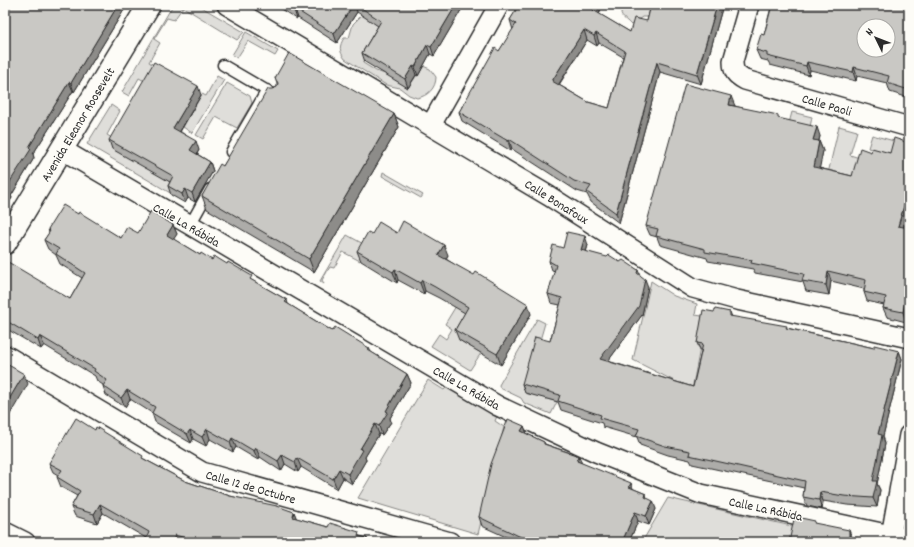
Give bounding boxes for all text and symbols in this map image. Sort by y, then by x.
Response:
north arrow [856,18,896,58]
text: N [862,25,878,40]
street label: Avenida Eleanor Roosevelt [37,64,121,186]
street label: Calle Paoli [799,90,854,123]
street label: Calle Bonafoux [520,176,591,230]
street label: Calle La Rábida [149,199,224,254]
street label: Calle La Rábida [429,362,504,417]
street label: Calle 12 de Octubre [203,466,298,510]
street label: Calle La Rábida [727,493,805,528]

